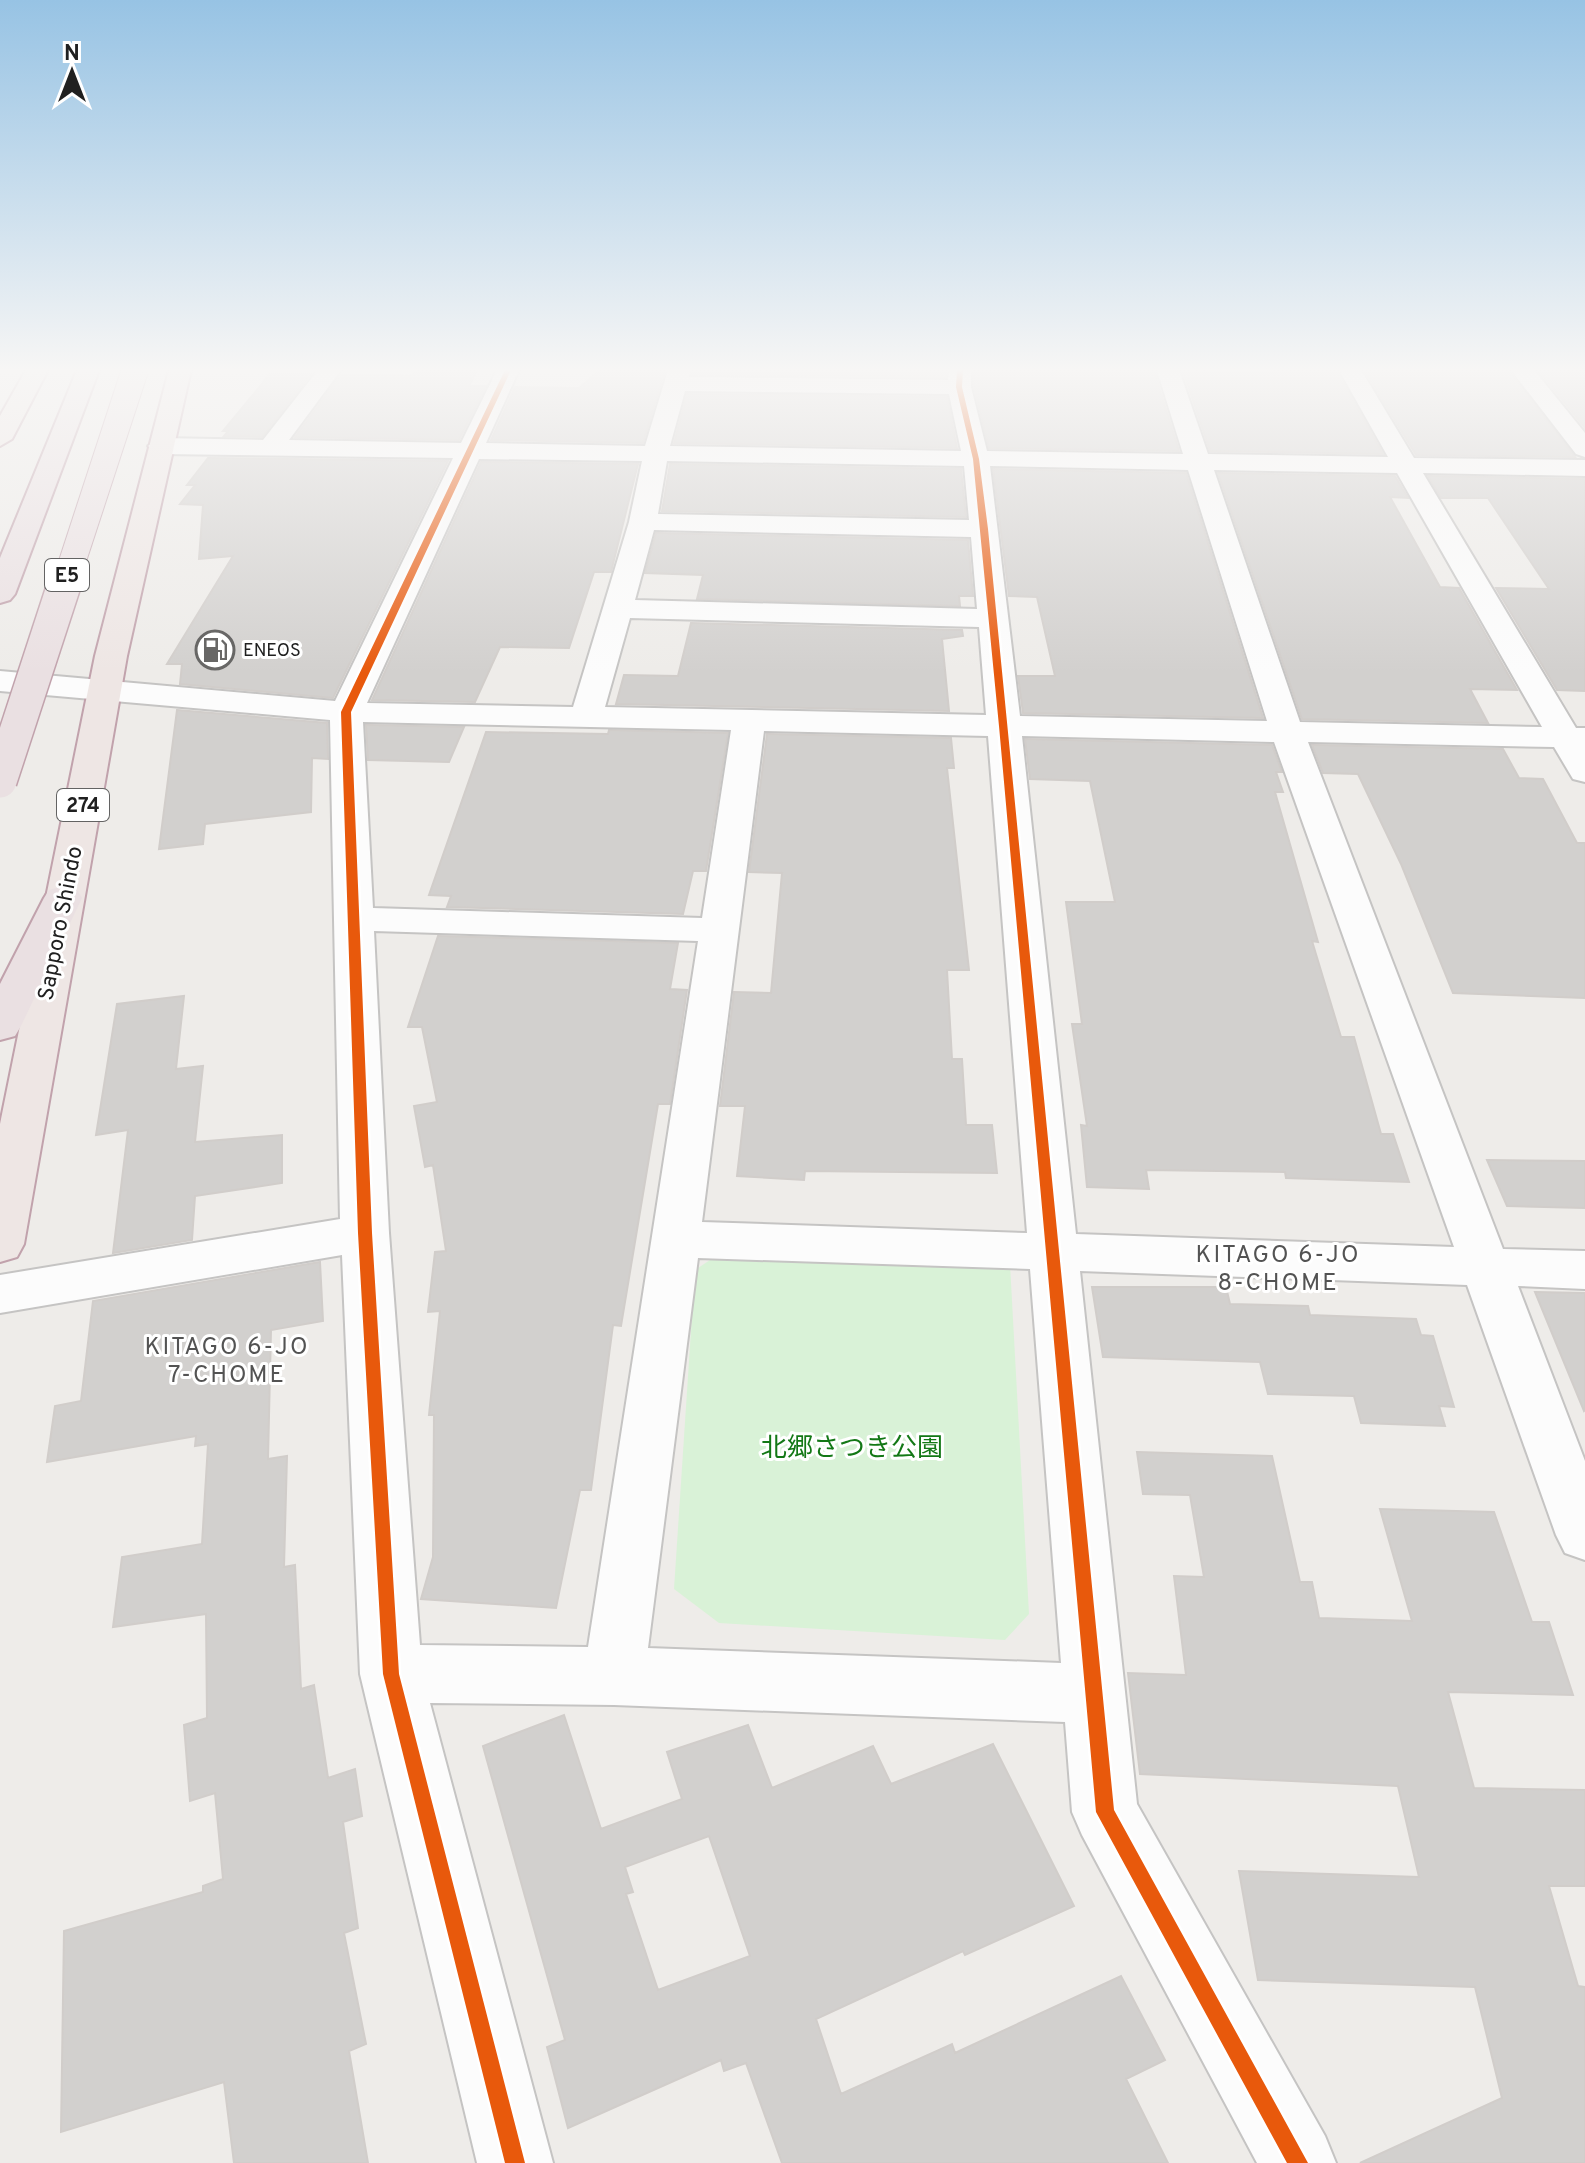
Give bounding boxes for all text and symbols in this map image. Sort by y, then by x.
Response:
north arrow [32,32,112,112]
text: N [64,41,80,68]
road number: E5 [45,559,89,591]
fuel station icon: ENEOS [194,629,236,671]
place label: ENEOS [243,640,301,663]
road number: 274 [57,789,109,821]
street label: Sapporo Shindo [33,844,90,1003]
district label: KITAGO 6-JO 8-CHOME [1196,1241,1360,1299]
district label: KITAGO 6-JO 7-CHOME [145,1333,309,1391]
park label: 北郷さつき公園 [761,1433,943,1466]

